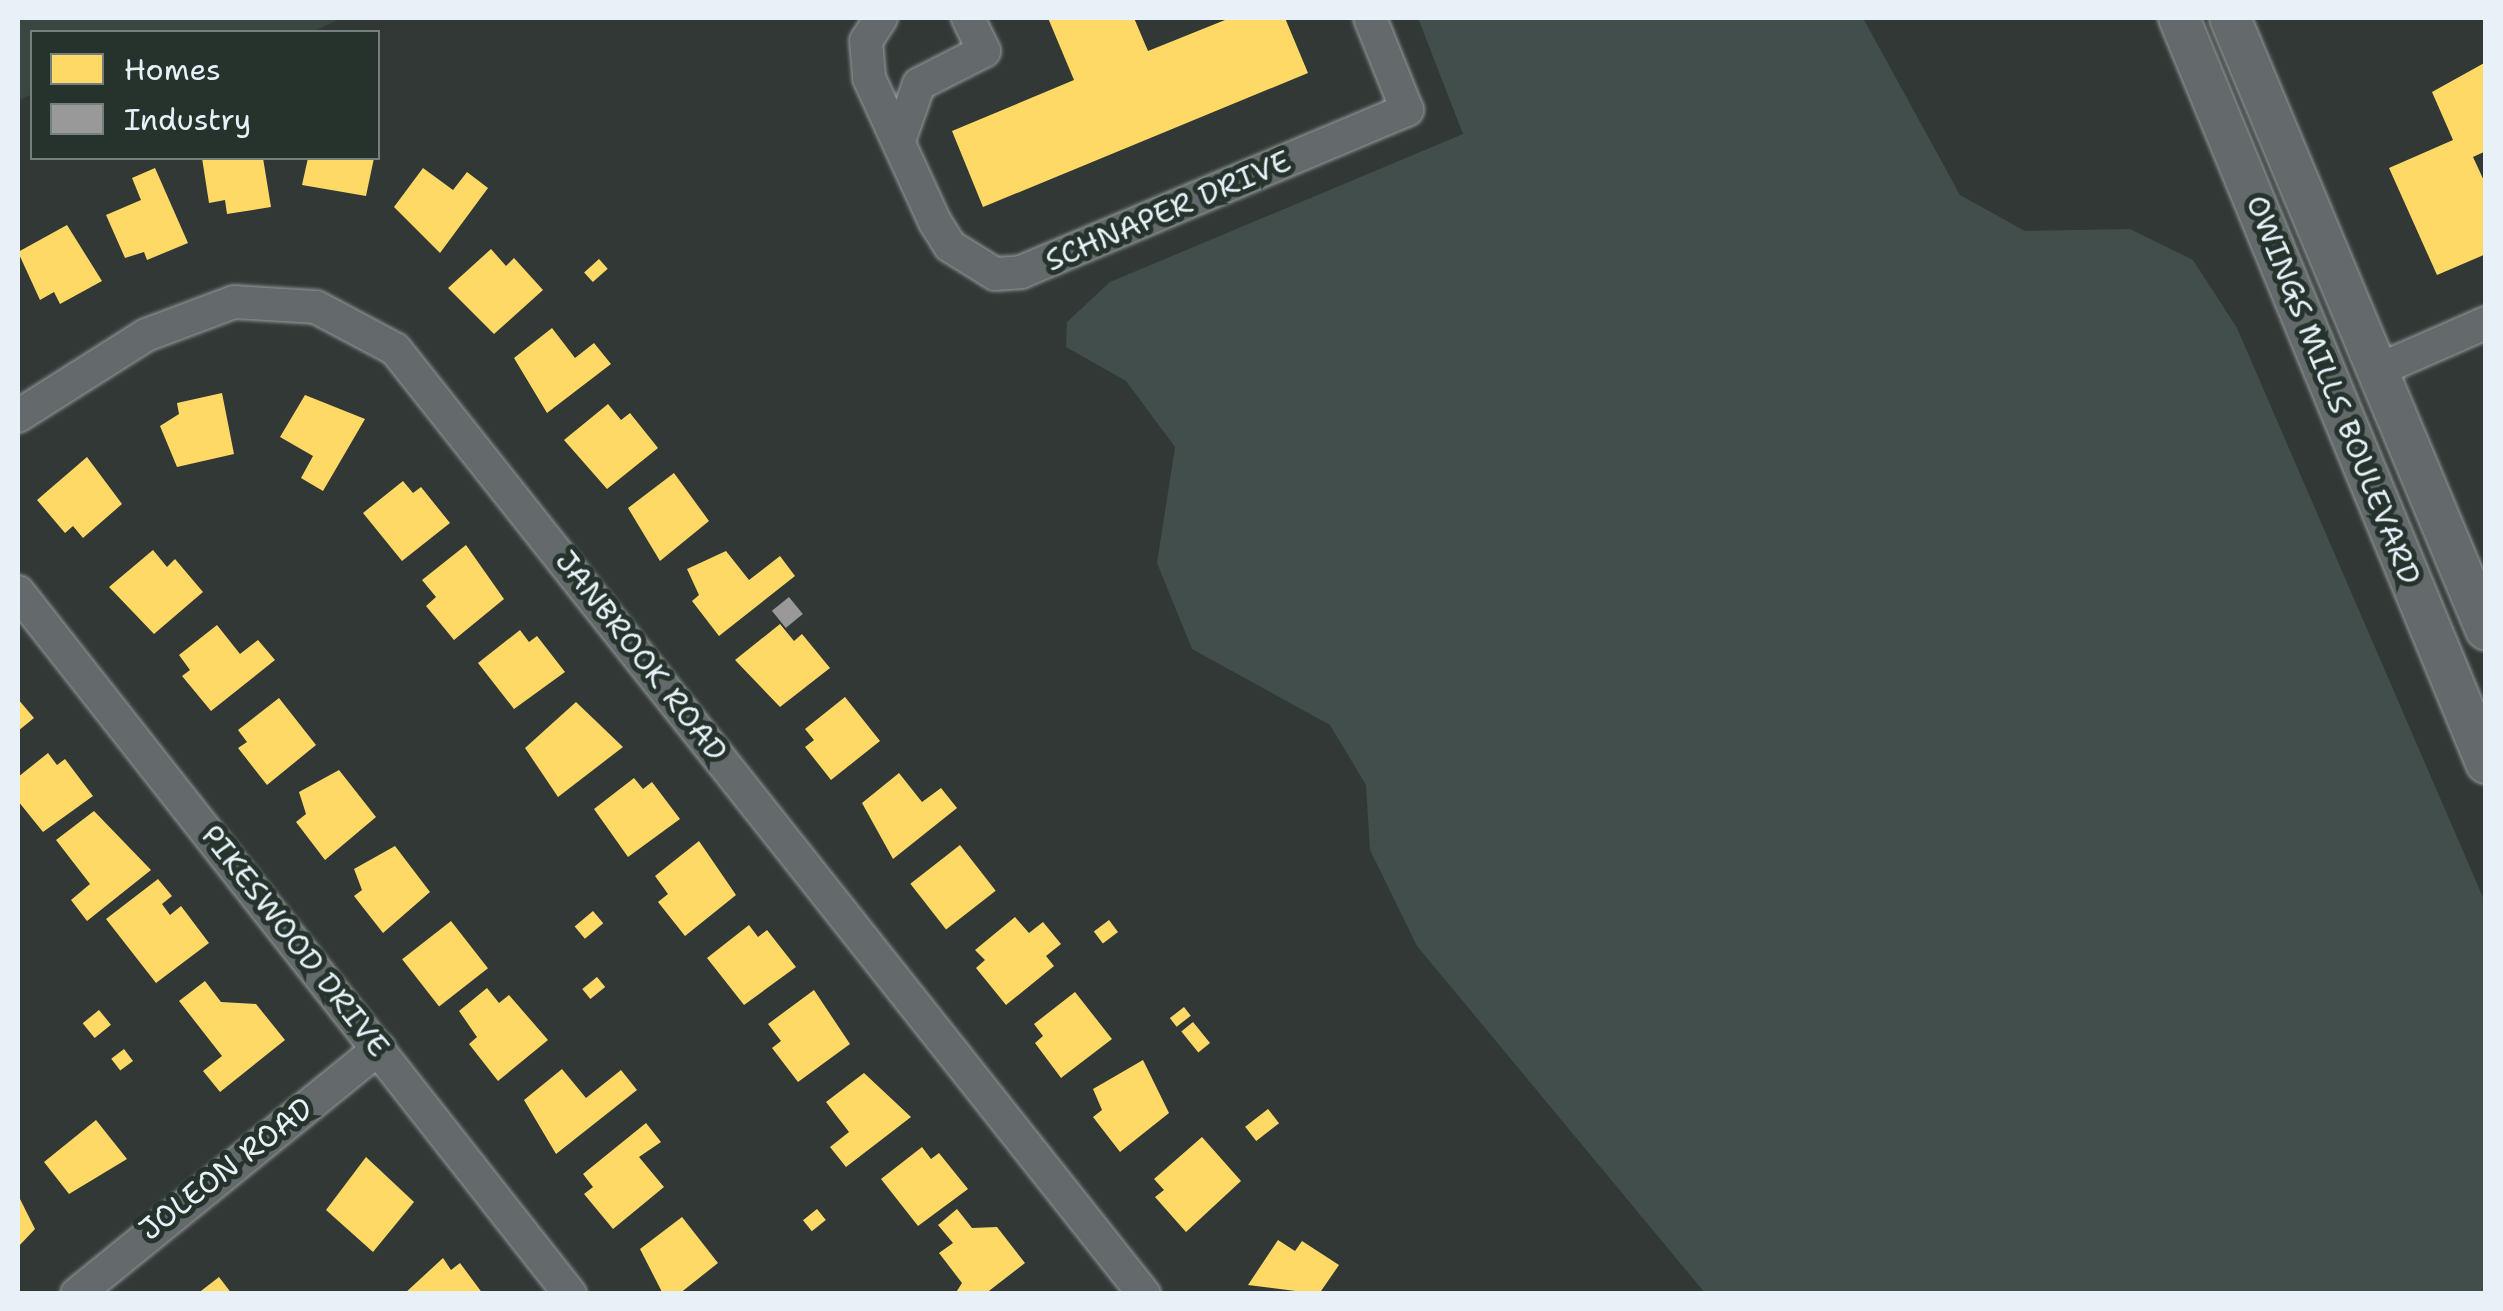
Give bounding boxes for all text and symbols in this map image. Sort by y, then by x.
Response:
legend [30,30,380,160]
text: Homes [124,49,221,90]
text: Industry [124,99,251,140]
street label: SCHNAPER DRIVE [1040,143,1296,279]
street label: OWINGS MILLS BOULEVARD [2238,190,2428,590]
street label: JANBROOK ROAD [548,543,734,769]
street label: PIKESWOOD DRIVE [193,818,397,1064]
street label: JOLEON ROAD [132,1090,320,1248]

